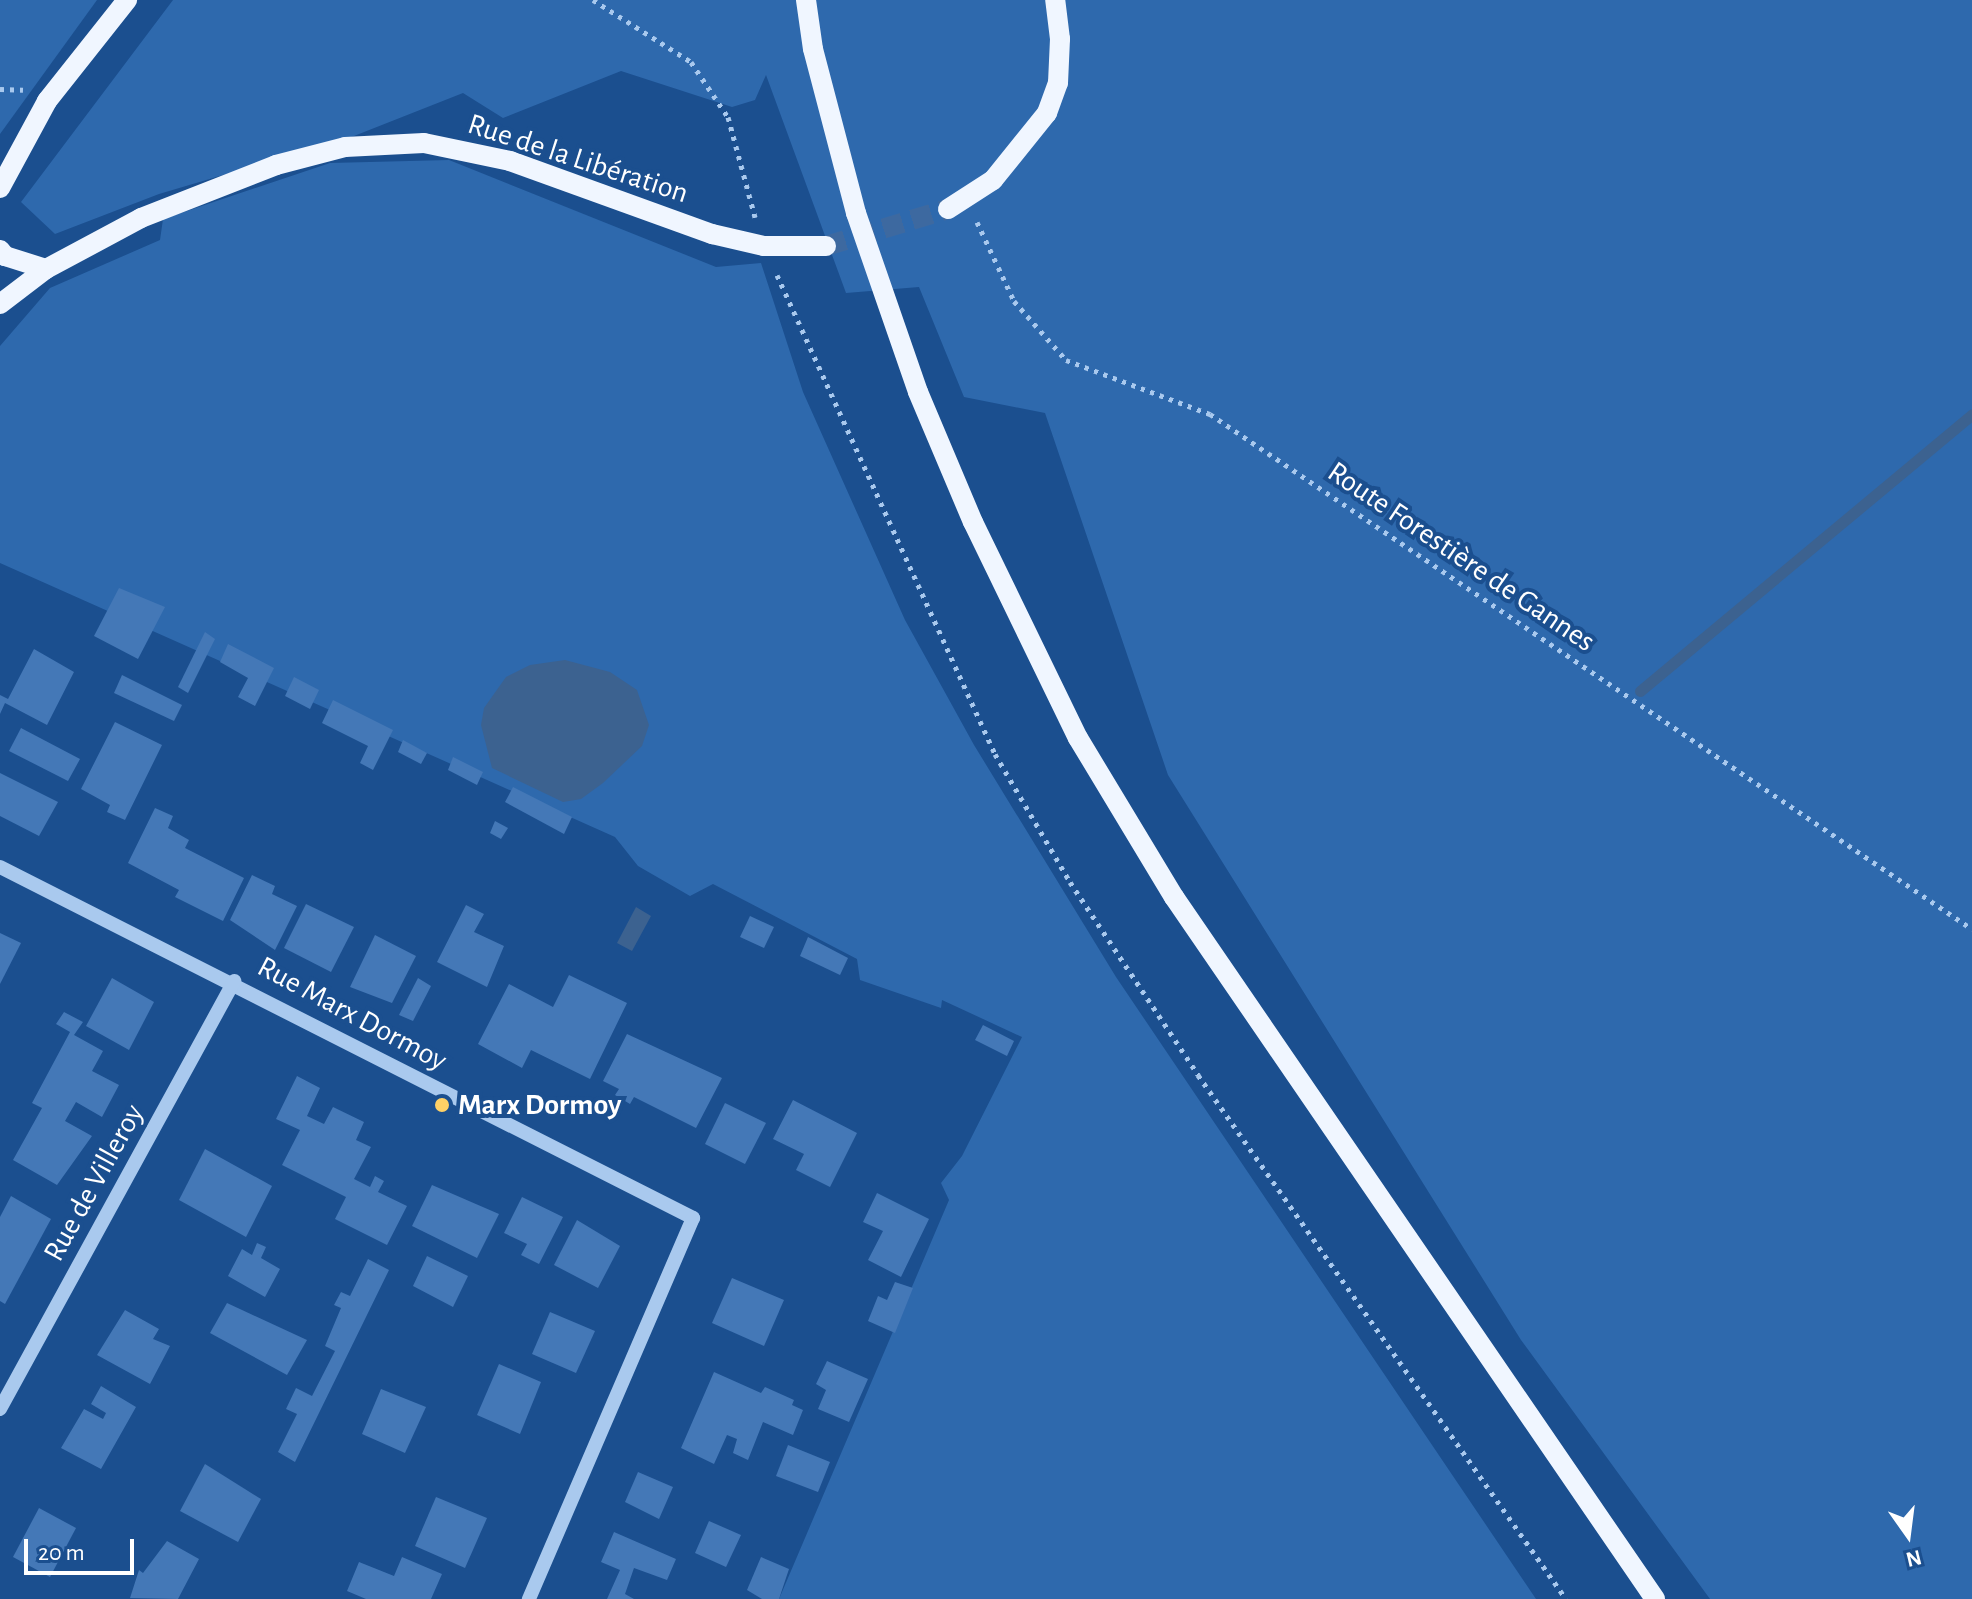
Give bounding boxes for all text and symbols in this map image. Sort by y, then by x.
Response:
street label: Rue de la Libération [463,106,693,212]
street label: Route Forestière de Gannes [1320,454,1602,660]
street label: Rue Marx Dormoy [251,949,453,1079]
place label: Marx Dormoy [458,1087,621,1123]
marker: Marx Dormoy [433,1096,451,1114]
street label: Rue de Villeroy [36,1098,152,1268]
north arrow [1868,1495,1948,1575]
scale bar [28,1523,138,1573]
text: 20 m [38,1541,85,1565]
text: N [1904,1546,1924,1571]

